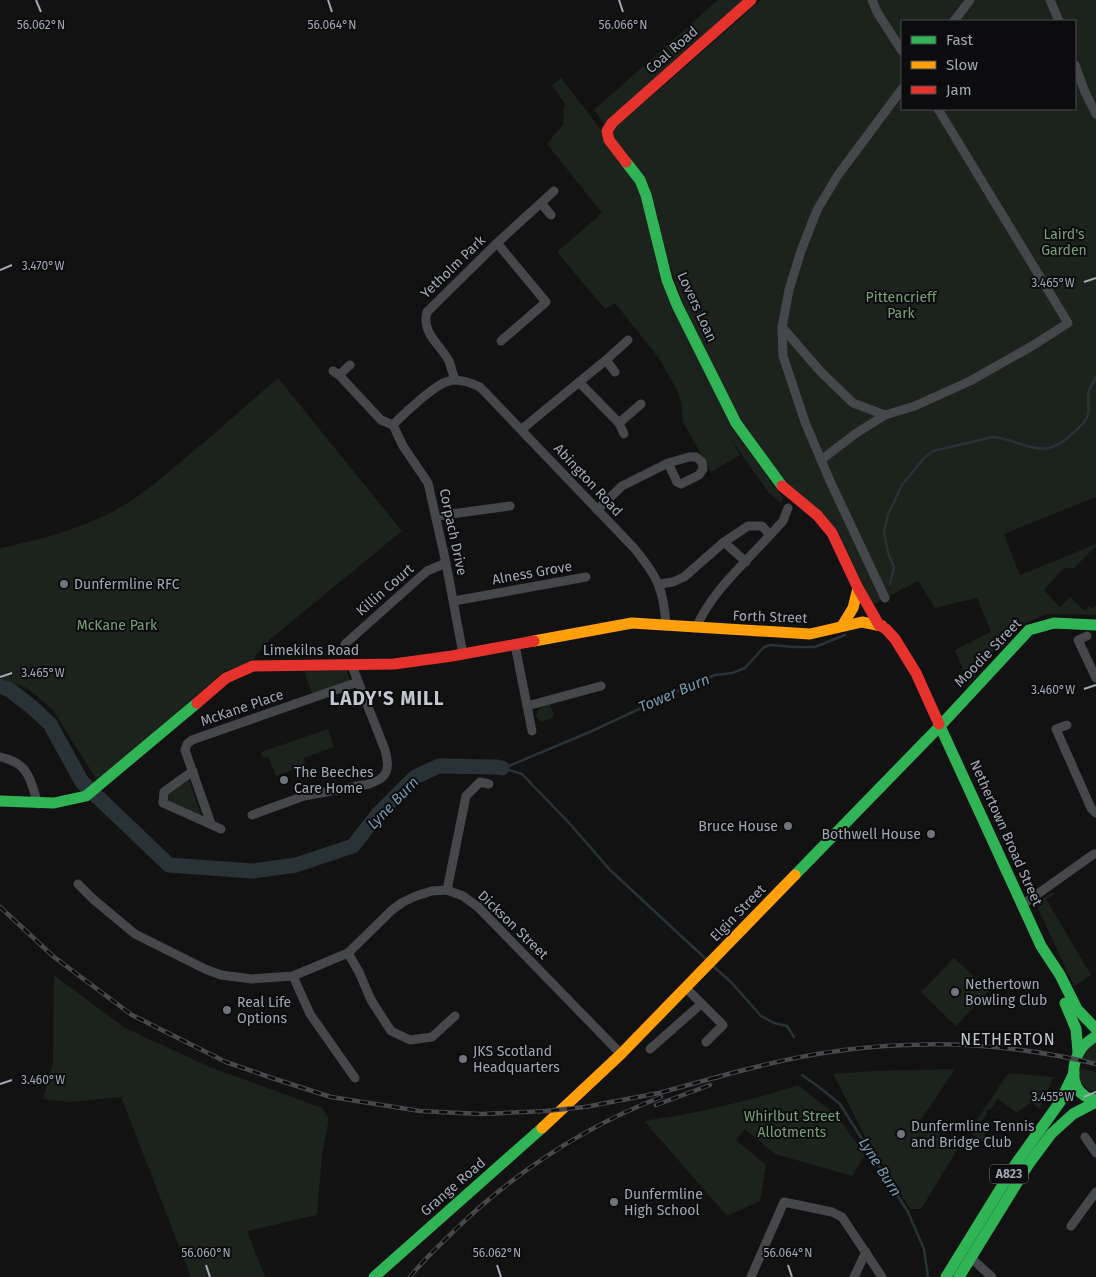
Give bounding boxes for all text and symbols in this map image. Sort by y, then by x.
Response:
text: 56.062°N [17,18,65,32]
text: 56.064°N [307,18,357,32]
text: 56.066°N [599,18,647,32]
legend [901,20,1076,110]
street label: Coal Road [643,23,701,77]
text: Fast [946,31,973,49]
text: Slow [946,56,978,74]
text: Jam [946,81,972,99]
park label: Laird's Garden [1041,226,1087,259]
street label: Yetholm Park [417,231,489,302]
text: 3.470°W [22,259,64,273]
street label: Lovers Loan [673,269,721,345]
text: 3.465°W [1031,276,1075,290]
park label: Pittencrieff Park [866,289,938,322]
street label: Abington Road [550,440,626,520]
street label: Corpach Drive [435,487,471,577]
street label: Alness Grove [491,558,573,588]
street label: Killin Court [353,560,418,620]
place label: Dunfermline RFC [74,576,180,593]
marker: Dunfermline RFC [58,578,70,590]
street label: Forth Street [732,607,809,627]
street label: Moodie Street [951,614,1026,691]
park label: McKane Park [77,617,158,634]
street label: Limekilns Road [263,642,359,659]
text: 3.465°W [21,666,65,680]
water label: Tower Burn [636,670,712,716]
text: 3.460°W [1031,683,1075,697]
street label: McKane Place [198,686,286,730]
district label: LADY'S MILL [330,687,445,710]
street label: Nethertown Broad Street [966,758,1046,909]
place label: The Beeches Care Home [294,764,374,797]
water label: Lyne Burn [364,773,422,833]
marker: The Beeches Care Home [278,774,290,786]
place label: Bruce House [698,818,778,835]
marker: Bruce House [782,820,794,832]
place label: Bothwell House [821,826,921,843]
marker: Bothwell House [925,828,937,840]
street label: Elgin Street [707,880,770,945]
street label: Dickson Street [474,887,552,964]
place label: Nethertown Bowling Club [965,976,1047,1009]
marker: Nethertown Bowling Club [949,986,961,998]
place label: Real Life Options [237,994,291,1027]
marker: Real Life Options [221,1004,233,1016]
district label: NETHERTON [960,1030,1056,1049]
place label: JKS Scotland Headquarters [473,1043,560,1076]
marker: JKS Scotland Headquarters [457,1053,469,1065]
text: 3.460°W [21,1073,65,1087]
text: 3.455°W [1032,1090,1074,1104]
park label: Whirlbut Street Allotments [744,1108,841,1141]
place label: Dunfermline Tennis and Bridge Club [911,1118,1035,1151]
marker: Dunfermline Tennis and Bridge Club [895,1128,907,1140]
water label: Lyne Burn [855,1134,905,1200]
street label: Grange Road [417,1154,489,1220]
road number: A823 [990,1164,1028,1184]
place label: Dunfermline High School [624,1186,703,1219]
marker: Dunfermline High School [608,1196,620,1208]
text: 56.060°N [181,1246,231,1260]
text: 56.062°N [473,1246,521,1260]
text: 56.064°N [763,1246,813,1260]

